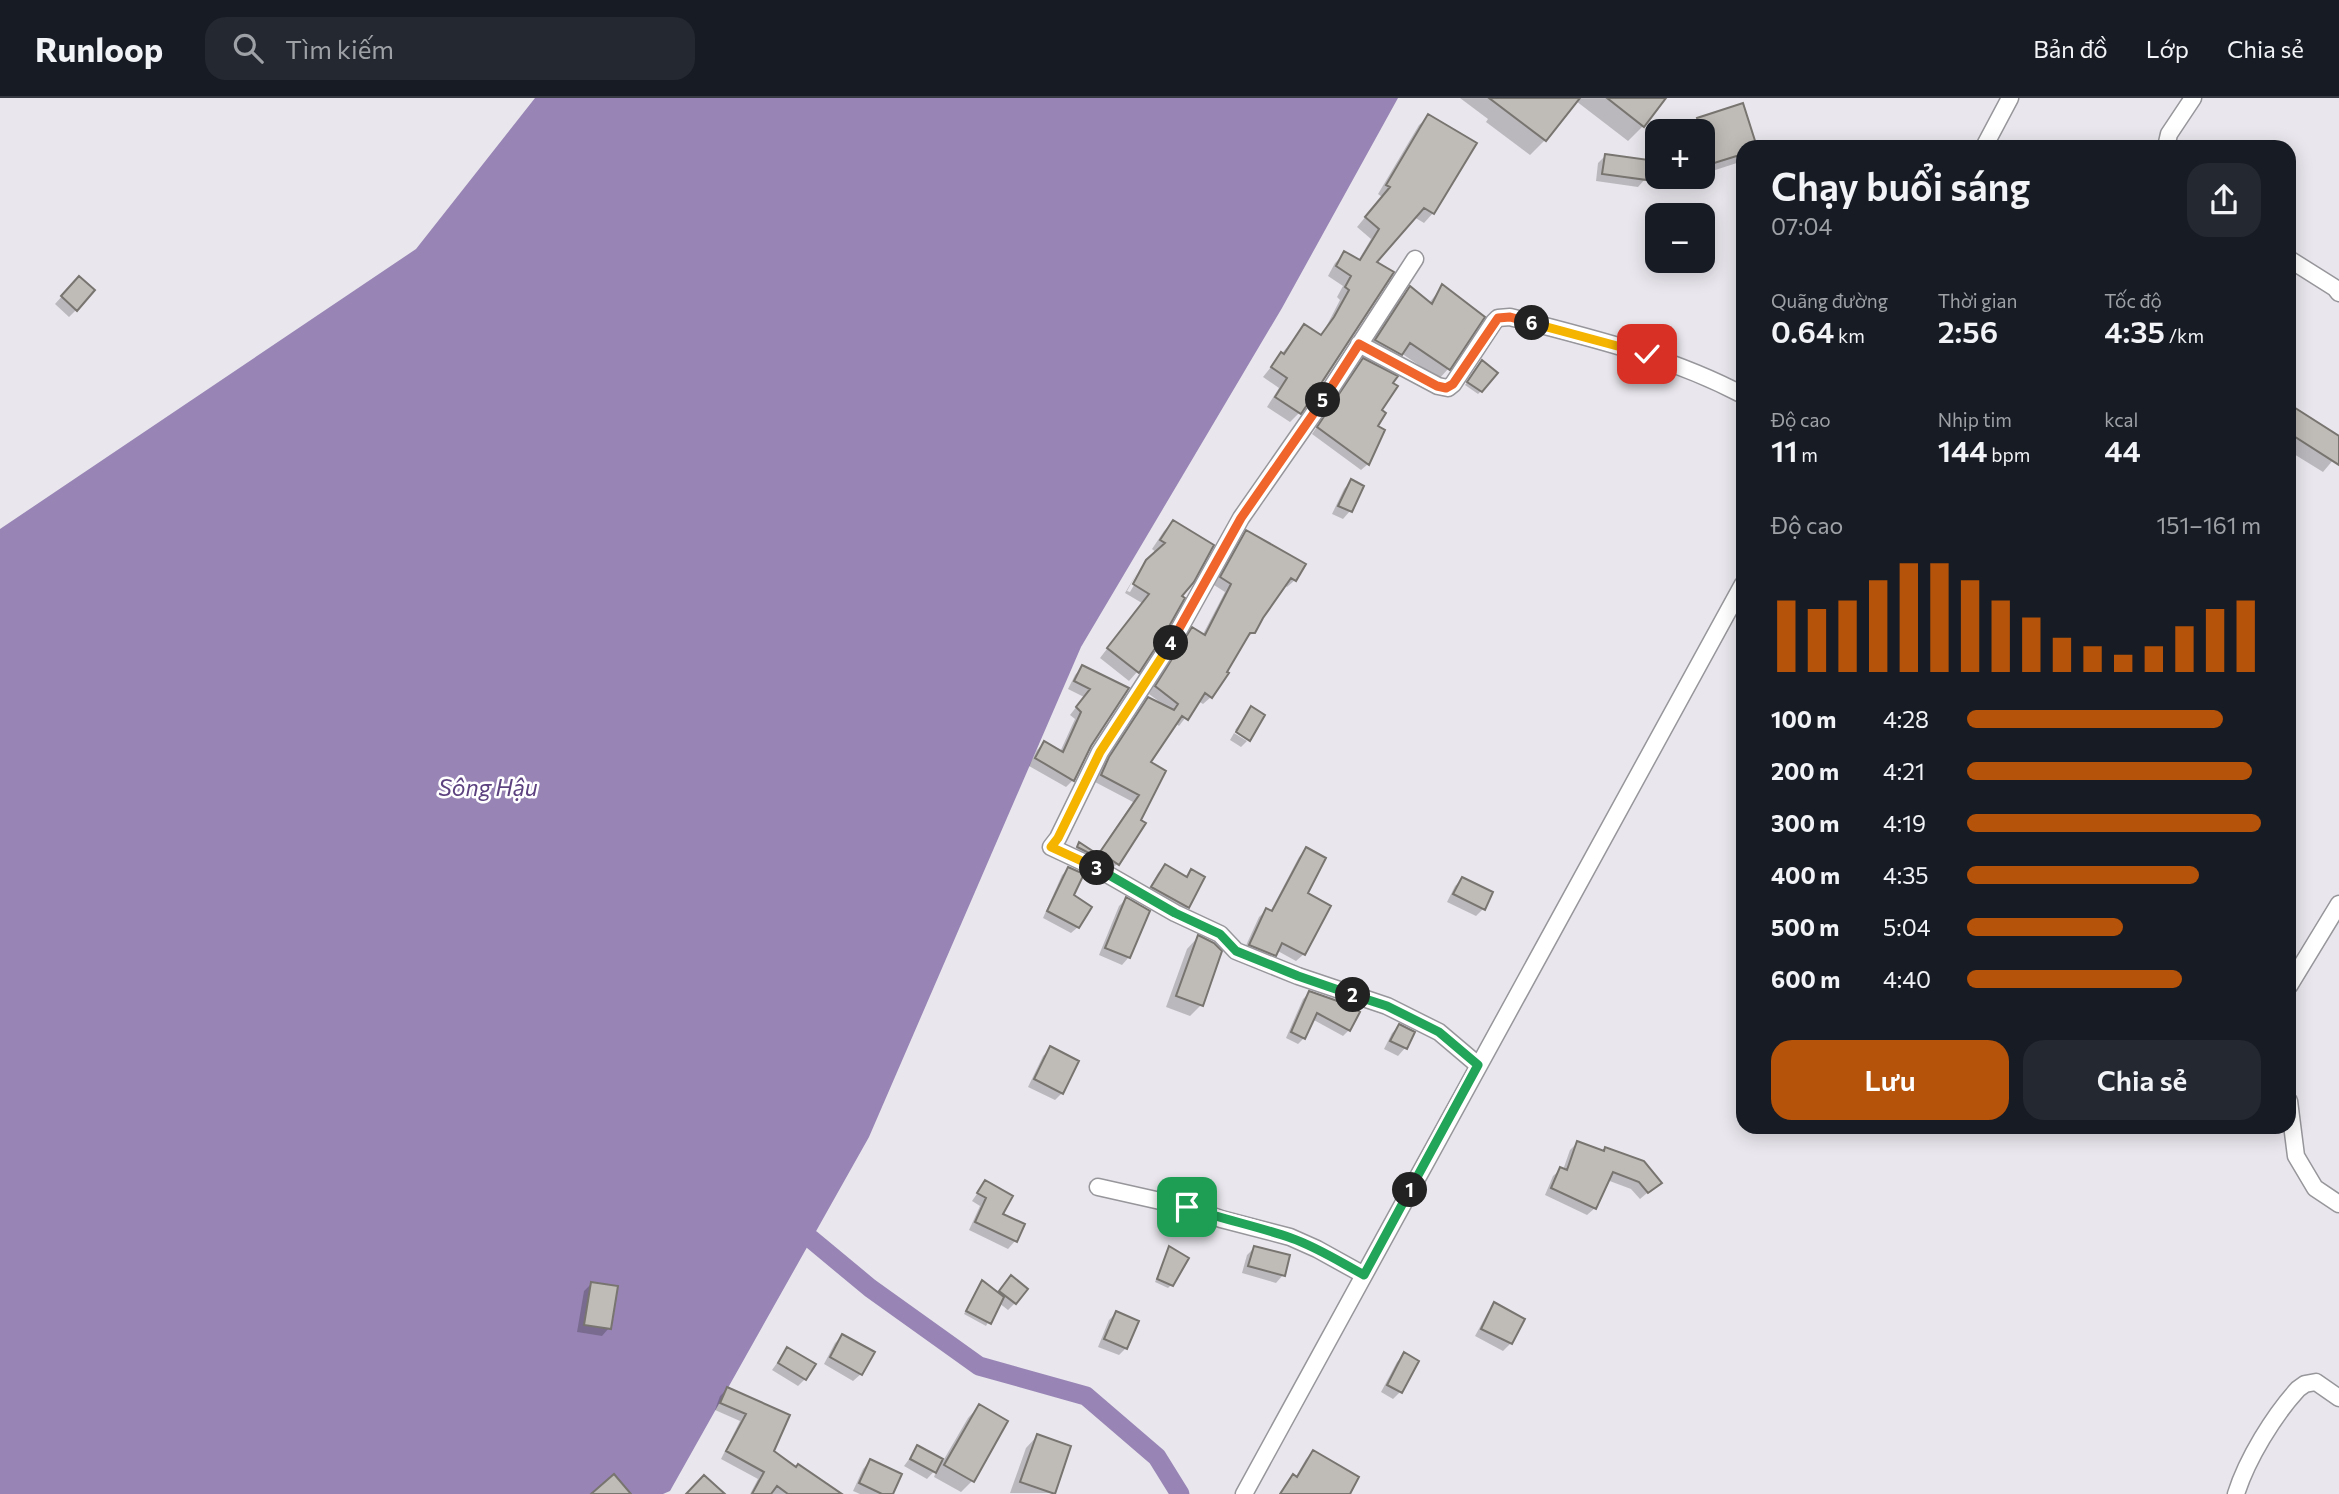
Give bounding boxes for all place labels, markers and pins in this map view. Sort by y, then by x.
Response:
pin: 6 [1514,306,1550,341]
pin [1617,324,1677,384]
pin: 5 [1306,382,1340,418]
pin: 4 [1154,626,1188,660]
pin: 3 [1080,850,1114,886]
pin: 2 [1336,978,1370,1012]
pin: 1 [1392,1172,1428,1208]
pin [1157,1177,1217,1237]

